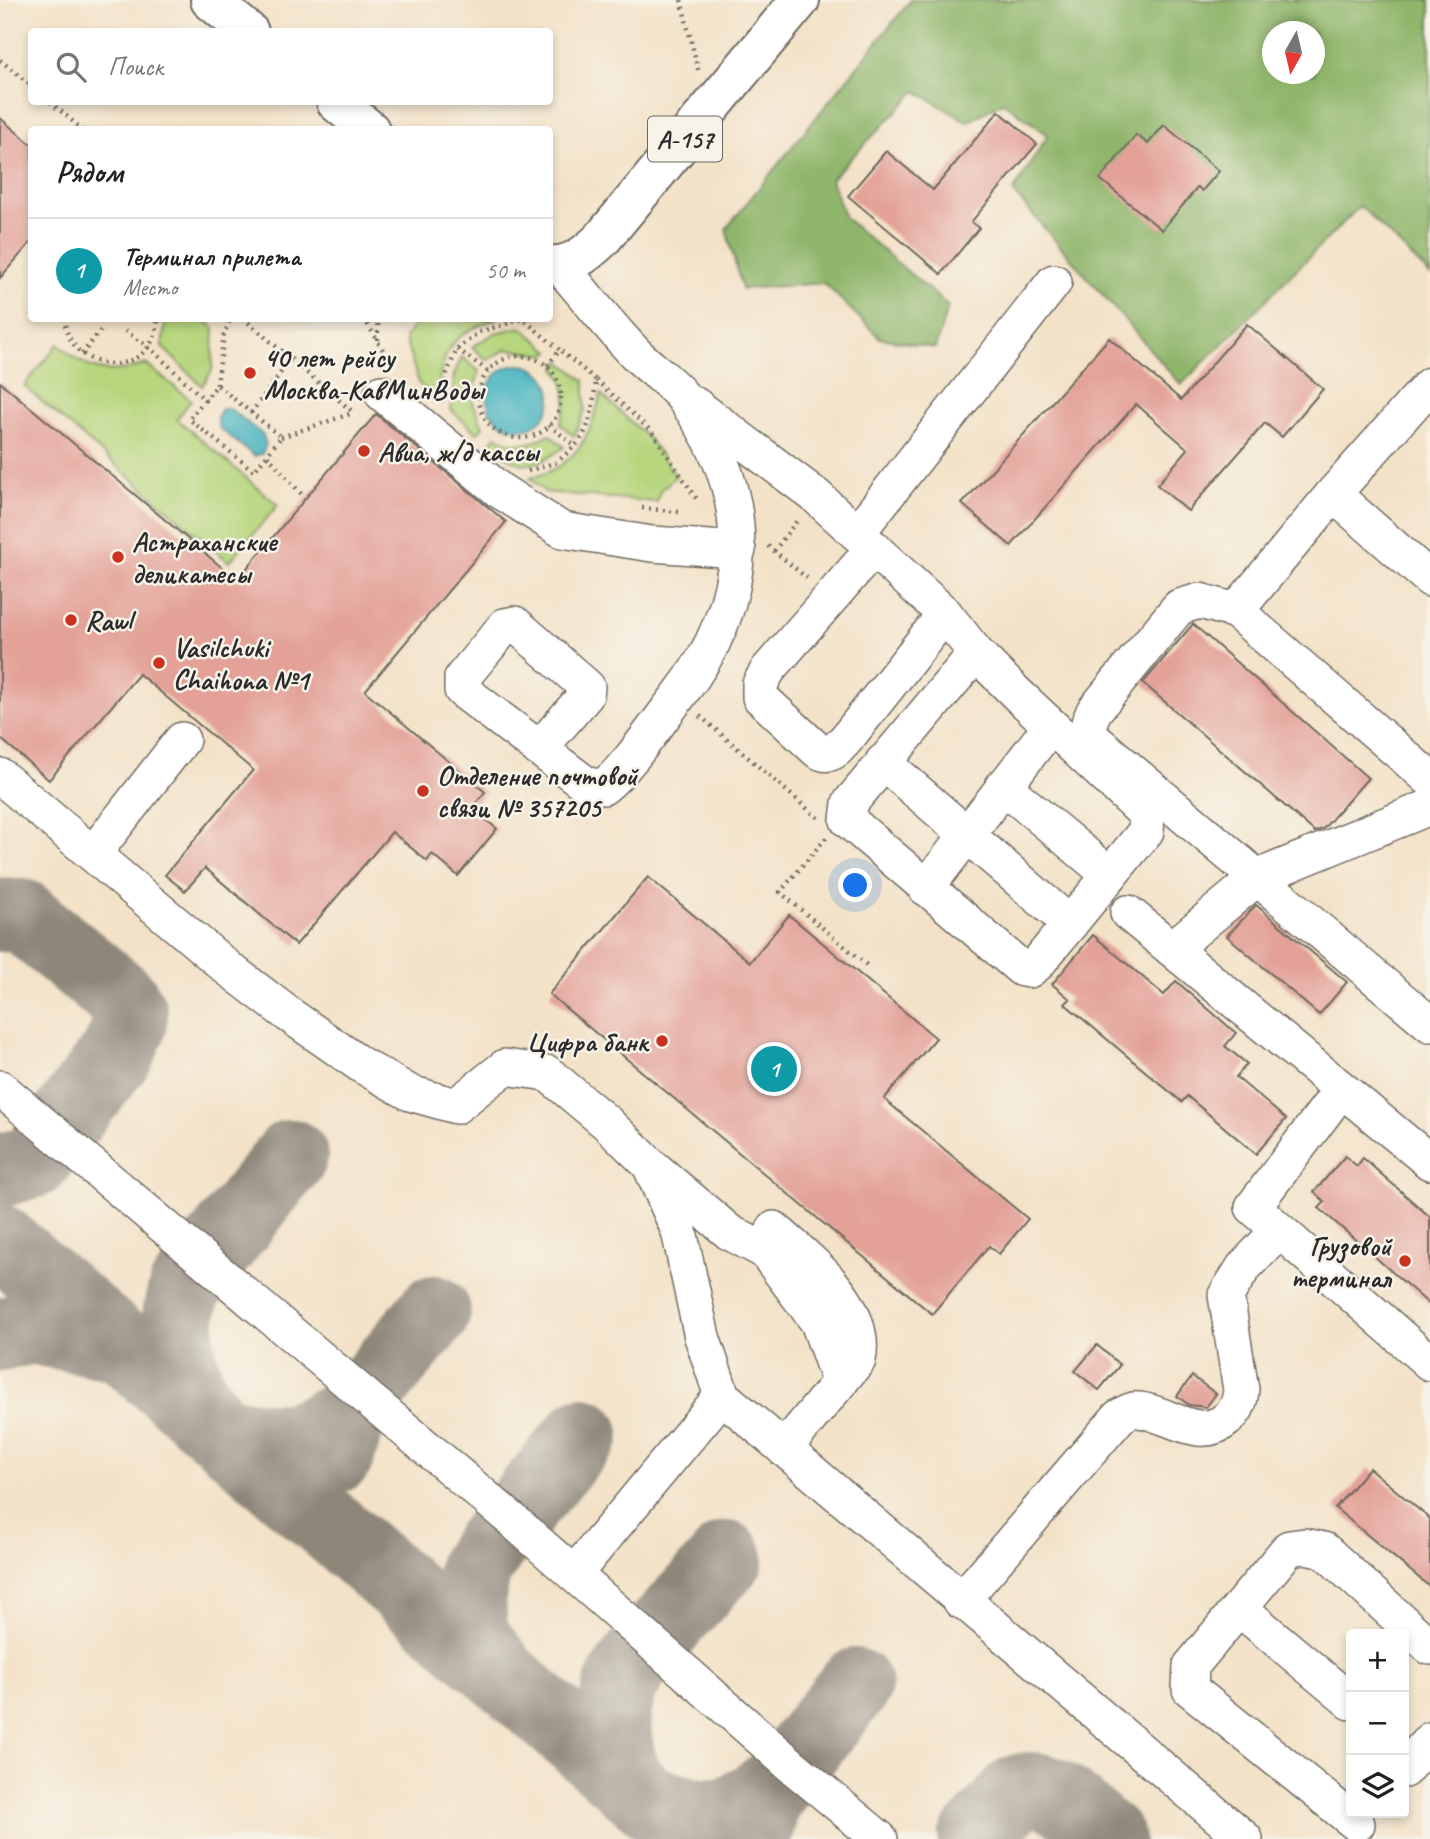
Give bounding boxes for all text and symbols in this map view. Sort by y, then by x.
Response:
north arrow [1262,21,1325,84]
search box [28,28,553,105]
icon: search [52,48,90,86]
text: Поиск [108,50,163,83]
road number: А-157 [648,116,722,162]
text: Рядом [56,153,123,191]
text: Терминал прилета [123,240,301,273]
text: 1 [74,256,84,285]
text: 50 m [486,256,525,285]
text: Место [123,273,177,302]
place label: 40 лет рейсу Москва-КавМинВоды [264,340,486,407]
marker: 40 лет рейсу Москва-КавМинВоды [242,365,258,381]
place label: Авиа, ж/д кассы [378,434,541,469]
marker: Авиа, ж/д кассы [356,443,372,459]
place label: Астраханские деликатесы [132,524,279,591]
marker: Астраханские деликатесы [110,549,126,565]
place label: Rawl [85,603,137,638]
marker: Rawl [63,612,79,628]
place label: Vasilchuki Chaihona №1 [173,630,312,697]
marker: Vasilchuki Chaihona №1 [151,655,167,671]
place label: Отделение почтовой связи № 357205 [437,758,639,825]
marker: Отделение почтовой связи № 357205 [415,783,431,799]
your location [838,868,872,902]
place label: Цифра банк [527,1024,650,1059]
marker: Цифра банк [654,1033,670,1049]
pin: 1 [751,1043,797,1095]
place label: Грузовой терминал [1291,1228,1393,1295]
marker: Грузовой терминал [1397,1253,1413,1269]
map controls [1346,1629,1409,1818]
button: + [1346,1629,1409,1692]
button: − [1346,1692,1409,1755]
button: layers [1346,1755,1409,1818]

